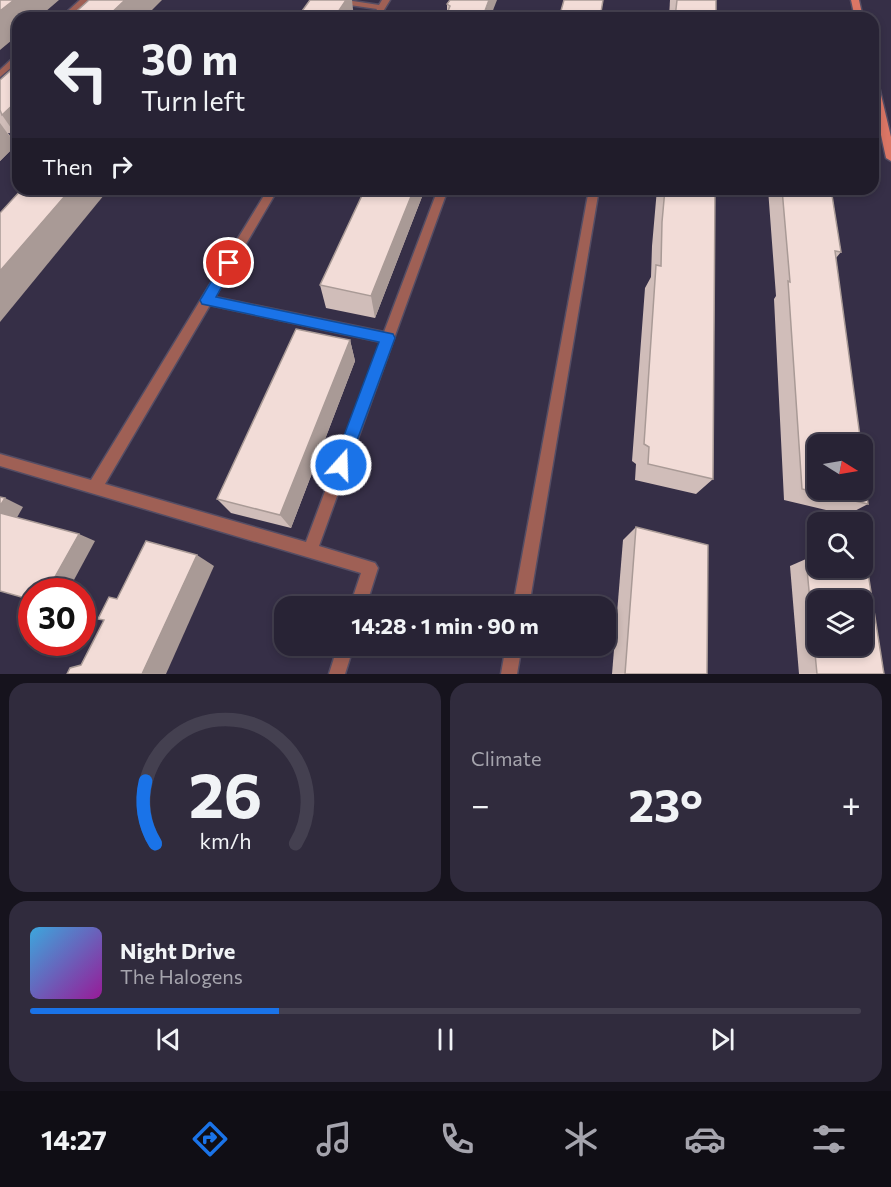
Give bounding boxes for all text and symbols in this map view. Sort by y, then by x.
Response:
text: 30 m [141,32,238,84]
icon: left [42,36,120,114]
text: Turn left [141,84,245,117]
icon: right [105,150,138,183]
text: Then [42,153,93,180]
pin [203,237,254,288]
icon: arrive [212,246,245,279]
position arrow [309,433,373,497]
north arrow [807,434,873,500]
map controls [807,434,873,656]
button: search [807,512,873,578]
speed limit sign: 30 [18,578,96,656]
button: layers [807,590,873,656]
text: 14:28 · 1 min · 90 m [351,612,539,639]
text: Climate [471,746,541,770]
text: 26 [188,755,262,831]
text: 23° [629,776,703,831]
text: − [471,783,490,824]
text: + [842,783,861,824]
text: km/h [199,828,251,854]
text: Night Drive [120,937,235,964]
text: The Halogens [120,964,243,988]
icon: previous [152,1023,185,1056]
icon: pause [429,1023,462,1056]
icon: next [706,1023,739,1056]
icon: directions [189,1118,231,1160]
icon: music [313,1118,355,1160]
icon: phone [436,1118,478,1160]
icon: climate [560,1118,602,1160]
icon: car [684,1118,726,1160]
icon: filters [808,1118,850,1160]
text: 14:27 [41,1123,107,1156]

